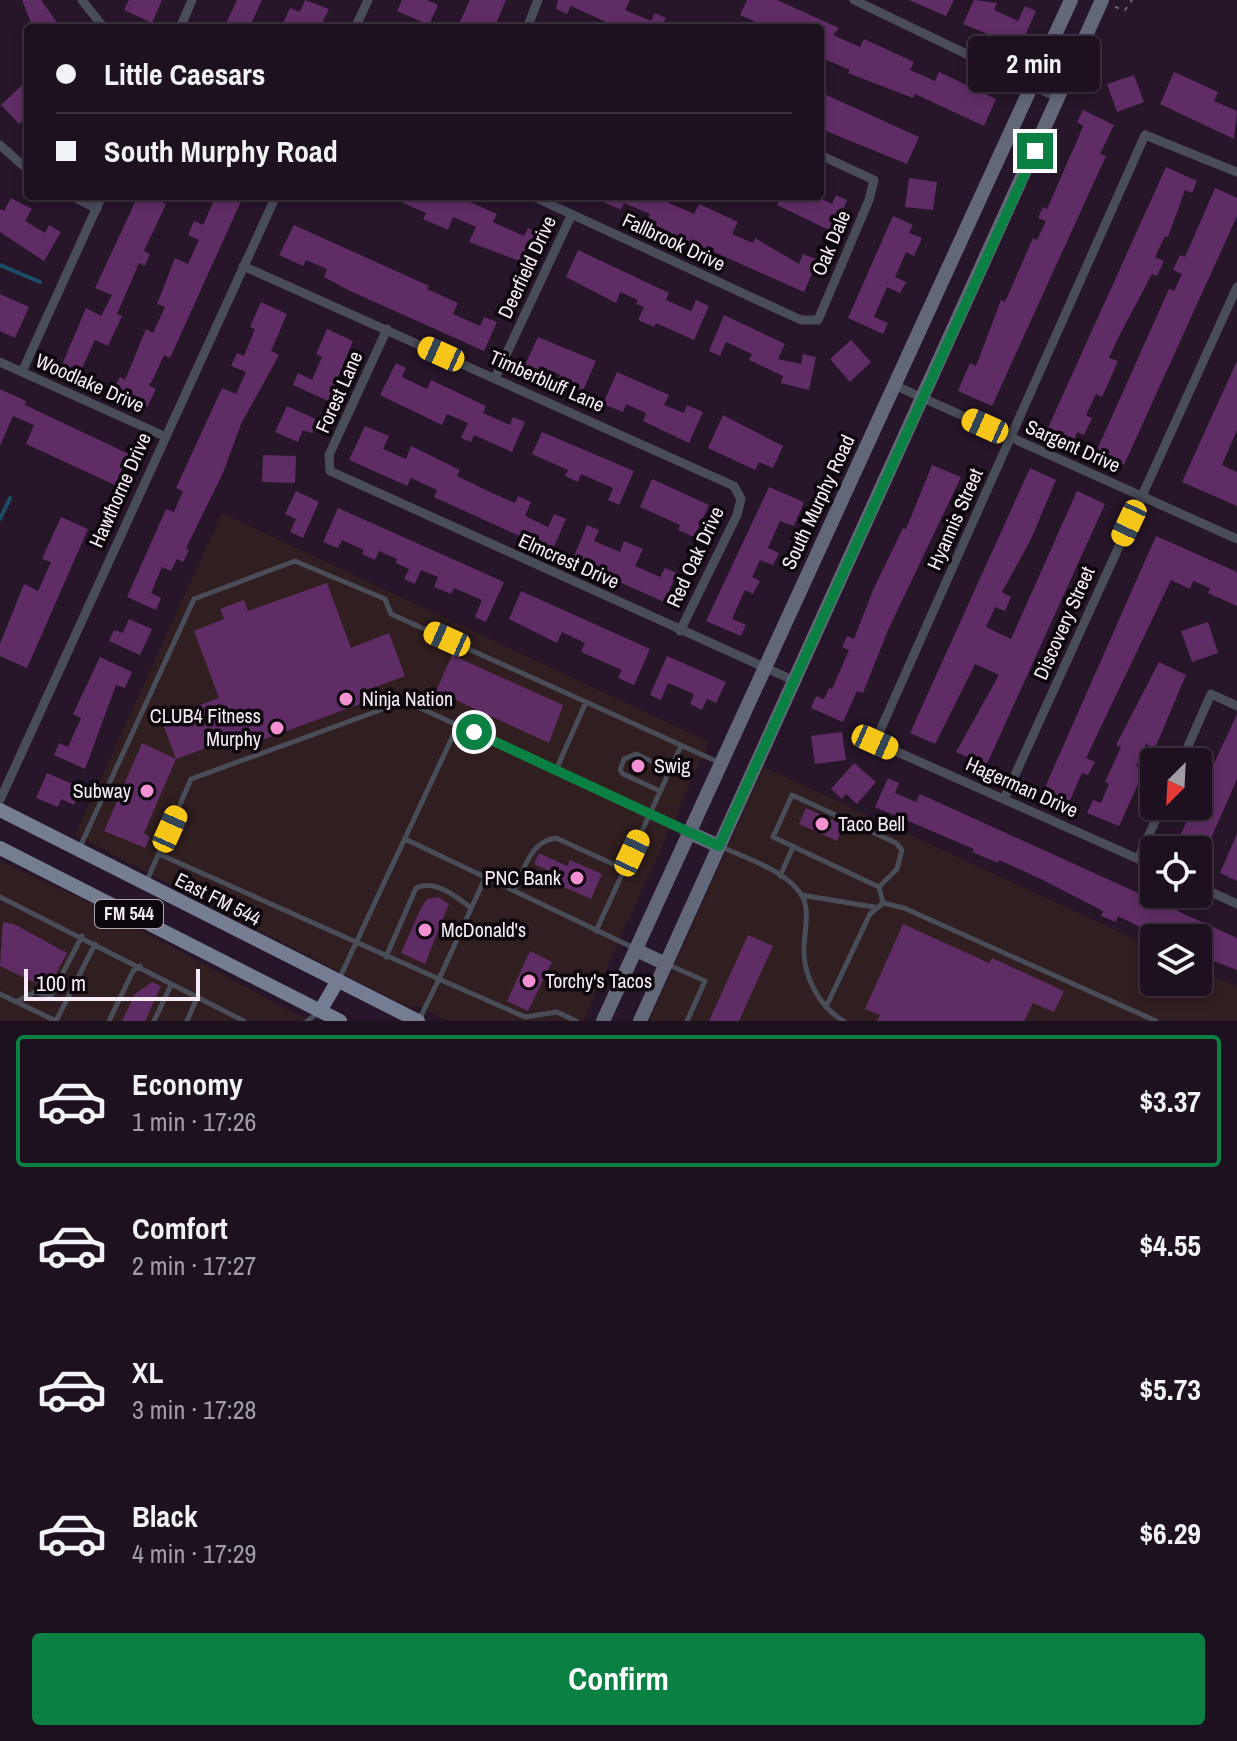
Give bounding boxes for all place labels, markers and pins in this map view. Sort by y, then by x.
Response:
place label: Ninja Nation [362,685,453,712]
marker: Ninja Nation [337,690,355,708]
place label: CLUB4 Fitness Murphy [150,702,262,752]
marker: CLUB4 Fitness Murphy [268,719,286,737]
place label: Swig [654,752,690,779]
marker: Swig [629,757,647,775]
place label: Subway [73,777,132,804]
marker: Subway [138,782,156,800]
place label: Taco Bell [838,810,905,837]
marker: Taco Bell [813,815,831,833]
place label: PNC Bank [484,864,562,891]
marker: PNC Bank [568,869,586,887]
place label: McDonald's [441,916,526,943]
marker: McDonald's [416,921,434,939]
place label: Torchy's Tacos [545,967,652,994]
marker: Torchy's Tacos [520,972,538,990]

